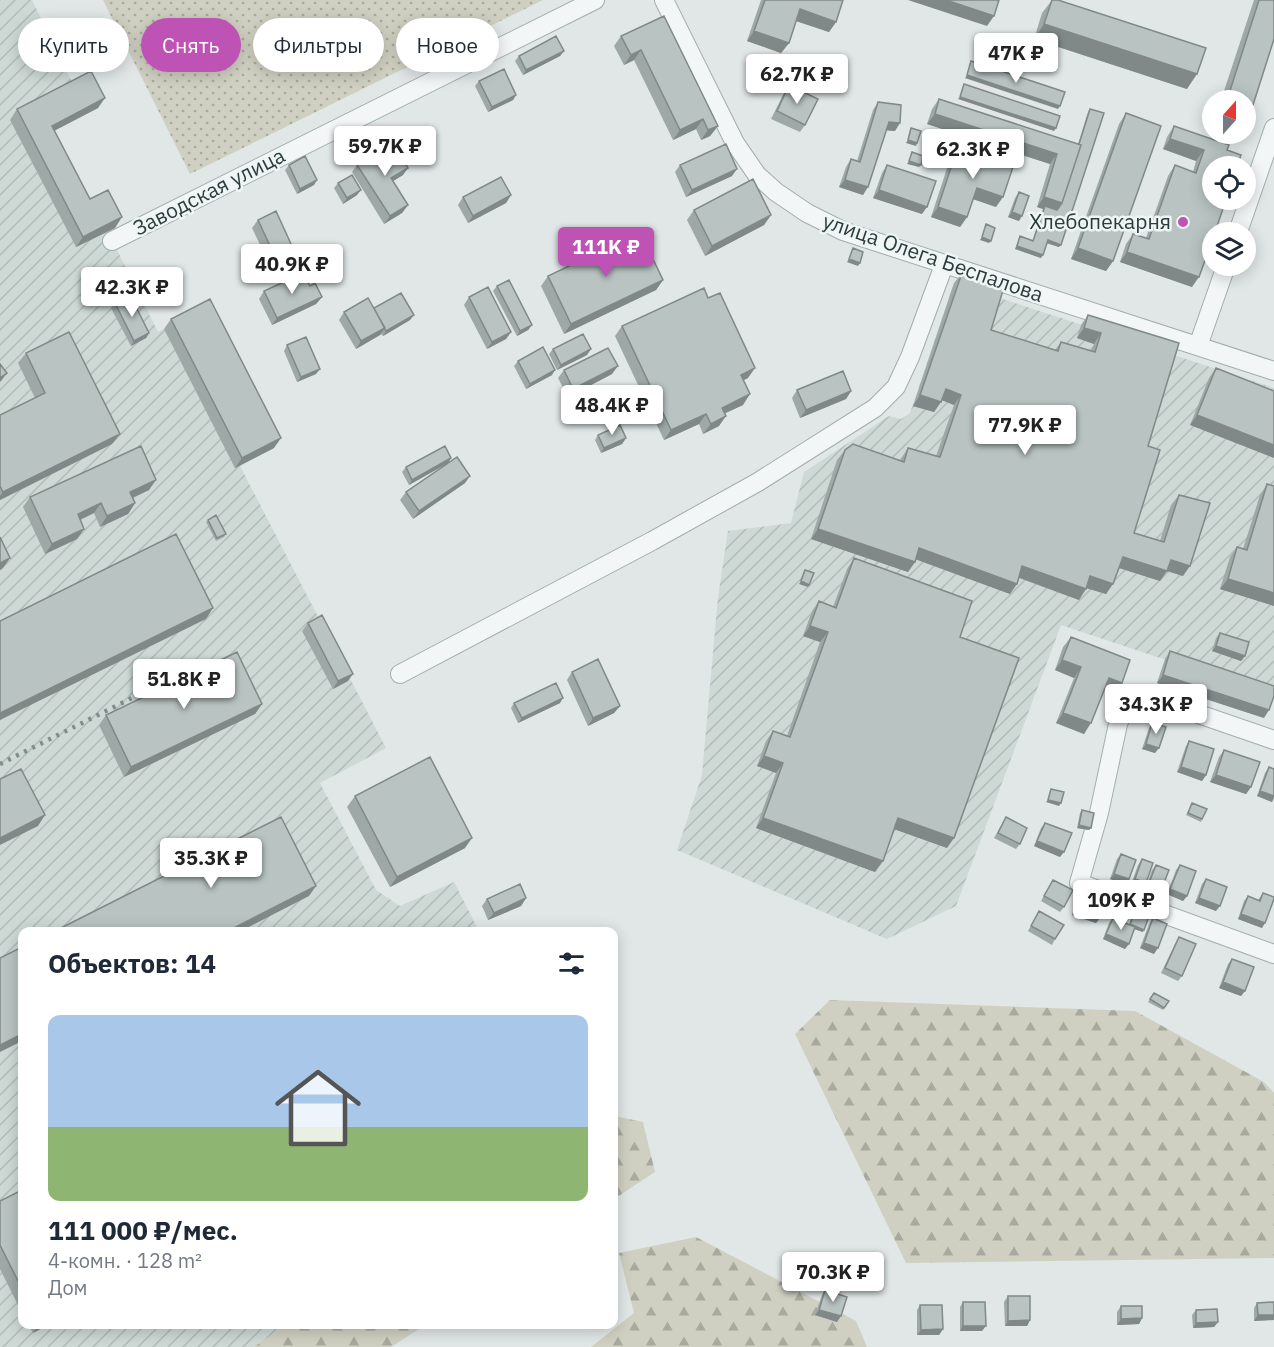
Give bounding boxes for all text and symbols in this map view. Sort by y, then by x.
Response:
chip: Купить [18,18,129,72]
chip: Снять [141,18,241,72]
chip: Фильтры [253,18,384,72]
chip: Новое [396,18,499,72]
pin: 47K ₽ [974,33,1058,84]
text: 47K ₽ [988,39,1044,66]
pin: 62.7K ₽ [742,54,852,105]
text: 62.7K ₽ [760,60,834,87]
north arrow [1202,90,1256,144]
map controls [1202,90,1256,276]
pin: 59.7K ₽ [330,126,440,177]
pin: 62.3K ₽ [918,129,1028,180]
text: 59.7K ₽ [348,132,422,159]
text: 62.3K ₽ [936,135,1010,162]
street label: Заводская улица [128,141,289,242]
button: locate [1202,156,1256,210]
street label: улица Олега Беспалова [819,206,1047,308]
place label: Хлебопекарня [1029,207,1171,235]
marker: Хлебопекарня [1176,215,1190,229]
button: layers [1202,222,1256,276]
pin: 111K ₽ [557,227,655,278]
text: 111K ₽ [572,233,640,260]
pin: 40.9K ₽ [237,244,347,295]
text: 40.9K ₽ [255,250,329,277]
pin: 42.3K ₽ [77,267,187,318]
text: 42.3K ₽ [95,273,169,300]
pin: 48.4K ₽ [557,385,667,436]
text: 48.4K ₽ [575,391,649,418]
pin: 77.9K ₽ [970,405,1080,456]
text: 77.9K ₽ [988,411,1062,438]
pin: 51.8K ₽ [129,659,239,710]
text: 51.8K ₽ [147,665,221,692]
pin: 34.3K ₽ [1101,684,1211,735]
text: 34.3K ₽ [1119,690,1193,717]
pin: 35.3K ₽ [156,838,266,889]
text: 35.3K ₽ [174,844,248,871]
pin: 109K ₽ [1072,880,1170,931]
text: 109K ₽ [1087,886,1155,913]
text: Объектов: 14 [48,946,216,980]
icon: filters [555,947,588,980]
icon: home [264,1054,372,1162]
text: 111 000 ₽/мес. [48,1213,238,1247]
text: 4-комн. · 128 m² [48,1247,202,1274]
pin: 70.3K ₽ [778,1252,888,1303]
text: 70.3K ₽ [796,1258,870,1285]
text: Дом [48,1274,88,1301]

